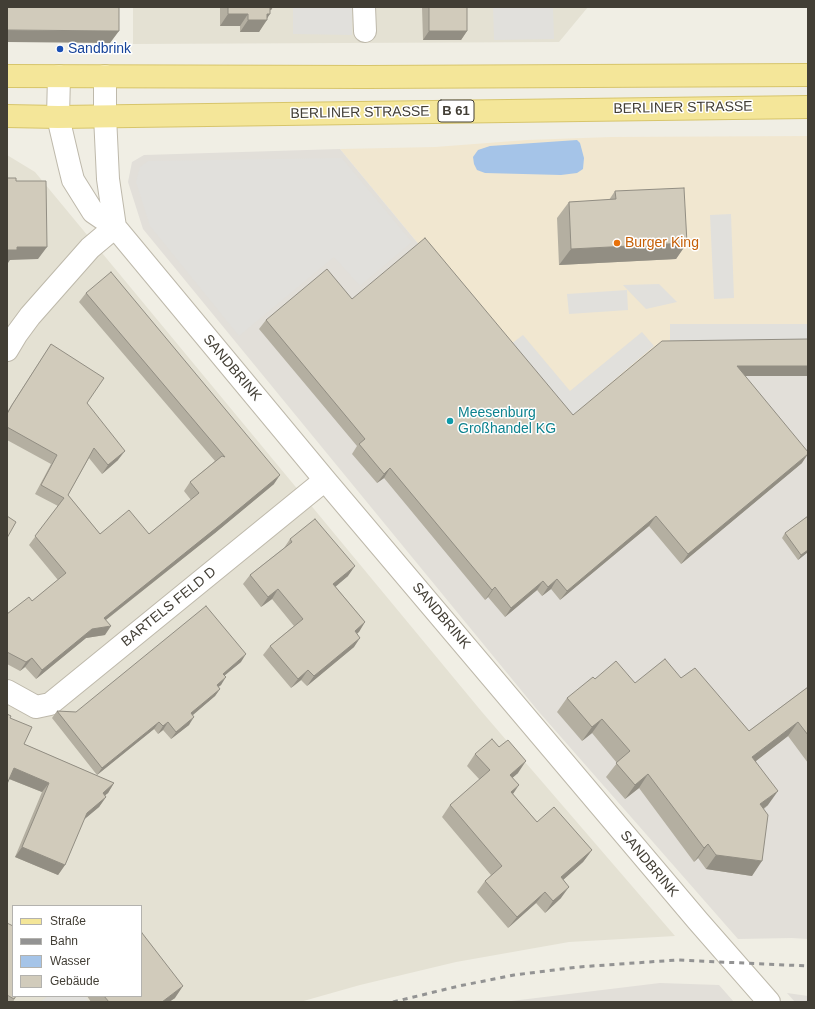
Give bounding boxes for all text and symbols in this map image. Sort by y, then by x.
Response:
place label: Sandbrink [68,41,131,57]
marker: Sandbrink [55,44,65,54]
street label: BERLINER STRASSE [613,98,753,118]
road number: B 61 [438,100,474,122]
street label: BERLINER STRASSE [290,103,430,123]
place label: Burger King [625,235,699,251]
marker: Burger King [612,238,622,248]
street label: SANDBRINK [199,331,265,405]
place label: Meesenburg Großhandel KG [458,405,556,438]
marker: Meesenburg Großhandel KG [445,416,455,426]
street label: BARTELS FELD D [118,564,220,650]
street label: SANDBRINK [408,579,474,653]
street label: SANDBRINK [616,827,682,901]
legend [12,905,142,997]
text: Straße [50,914,86,928]
text: Bahn [50,934,78,948]
text: Wasser [50,954,90,968]
text: Gebäude [50,974,99,988]

